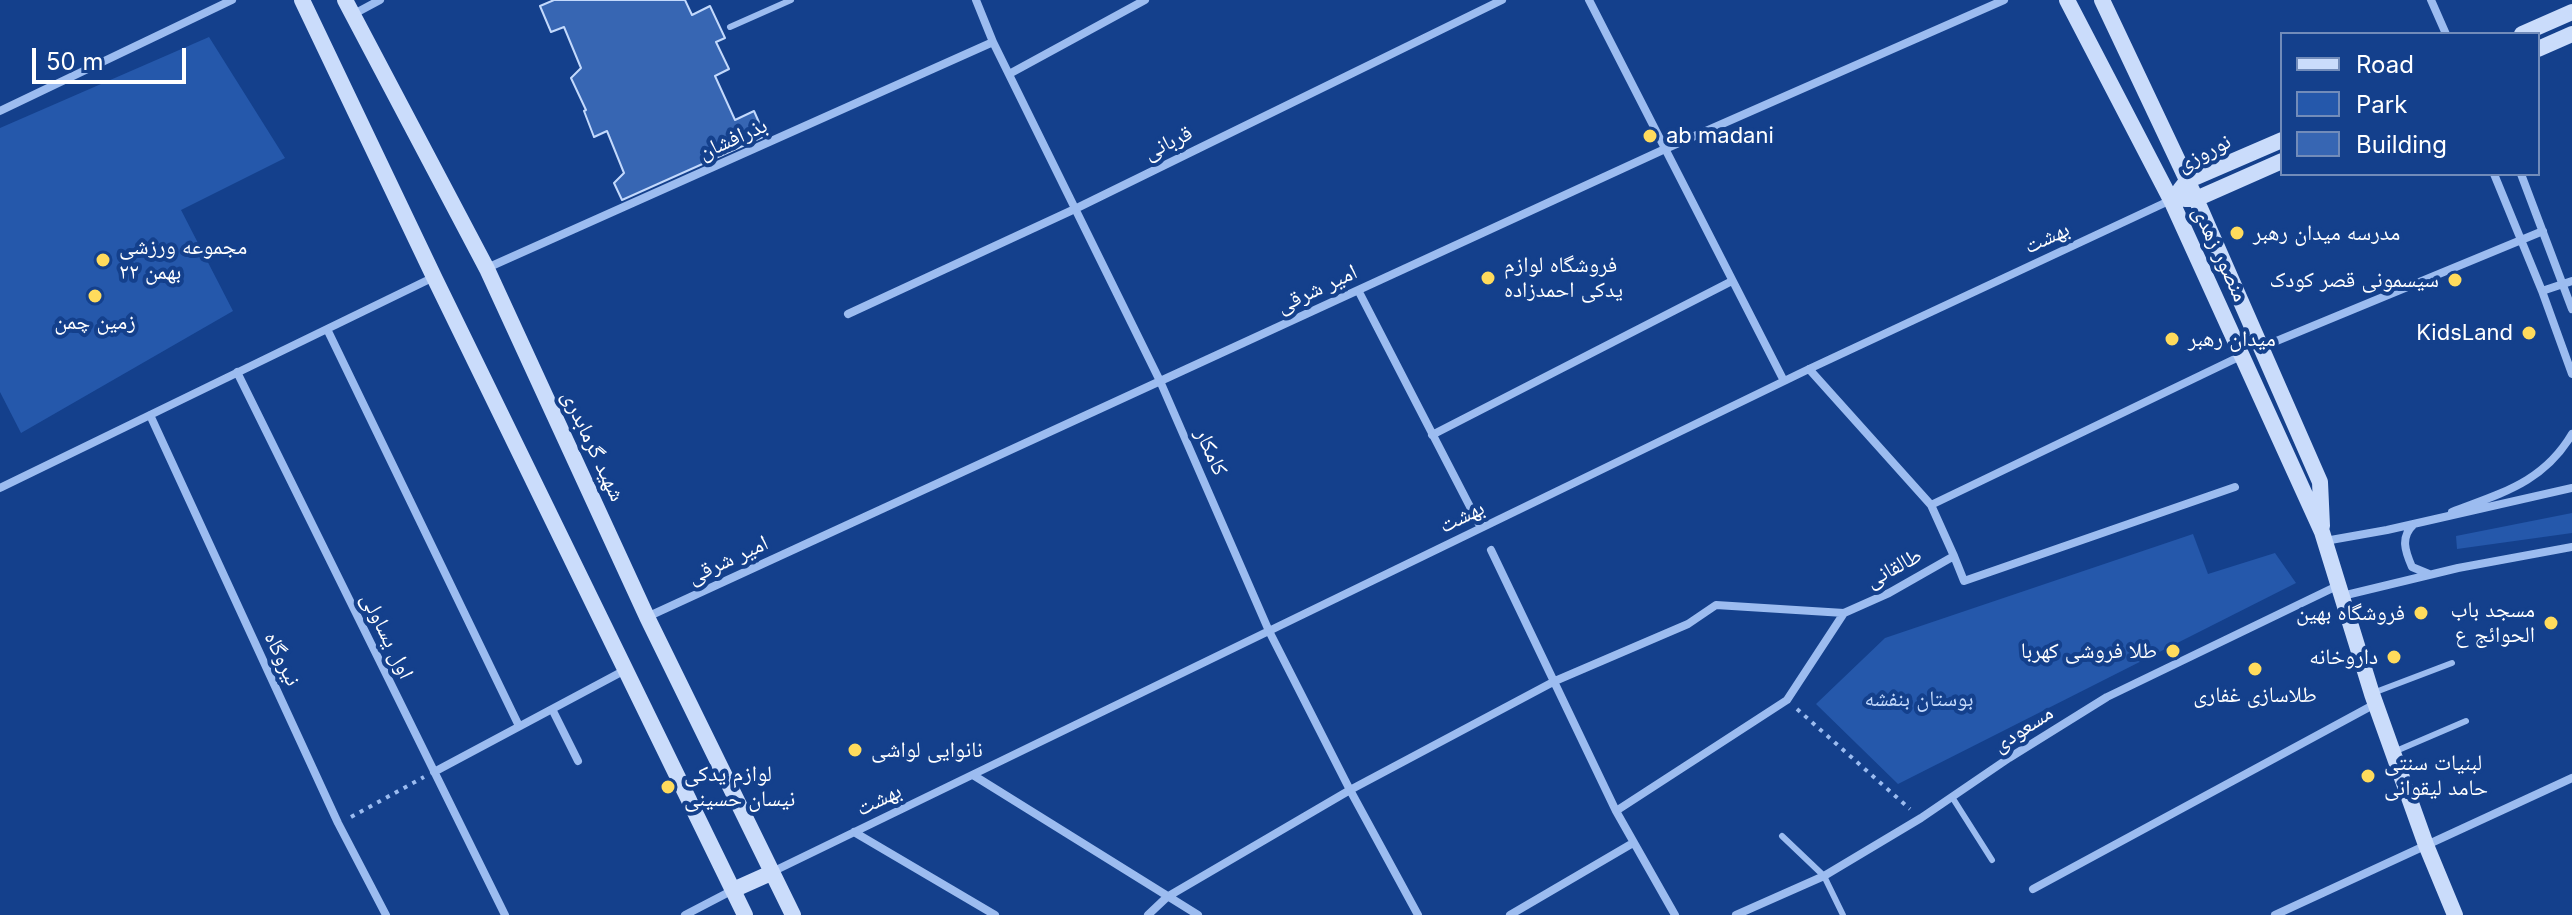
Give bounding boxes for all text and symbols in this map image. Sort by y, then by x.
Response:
scale bar [36,32,190,82]
legend [2280,32,2540,176]
text: 50 m [46,47,104,76]
text: Road [2356,50,2414,79]
text: Park [2356,90,2407,119]
street label: بذرافشان [695,112,771,166]
street label: قربانی [1139,120,1197,166]
place label: ab madani [1666,123,1774,149]
marker: ab madani [1641,127,1659,145]
street label: نوروزی [2173,128,2235,178]
text: Building [2356,130,2447,159]
street label: منصور زهدی [2186,202,2254,306]
street label: بهشت [2020,216,2074,260]
place label: مدرسه میدان رهبر [2253,220,2400,246]
marker: مدرسه میدان رهبر [2228,224,2246,242]
place label: مجموعه ورزشی ۲۲ بهمن [119,234,247,286]
marker: مجموعه ورزشی ۲۲ بهمن [94,251,112,269]
place label: فروشگاه لوازم یدکی احمدزاده [1504,252,1623,304]
street label: امیر شرقی [1272,259,1362,319]
place label: سیسمونی قصر کودک [2269,267,2439,293]
marker: فروشگاه لوازم یدکی احمدزاده [1479,269,1497,287]
marker: سیسمونی قصر کودک [2446,271,2464,289]
marker: زمین چمن [86,287,104,305]
place label: زمین چمن [54,309,136,335]
place label: KidsLand [2416,320,2513,346]
marker: KidsLand [2520,324,2538,342]
place label: میدان رهبر [2188,326,2276,352]
marker: میدان رهبر [2163,330,2181,348]
street label: شهید گرمابدری [556,386,630,506]
street label: کامکار [1189,424,1233,480]
street label: بهشت [1435,495,1489,539]
street label: امیر شرقی [683,530,773,590]
street label: طالقانی [1861,542,1927,594]
street label: اول یساولی [355,589,419,683]
place label: مسجد باب الحوائج ع [2451,597,2535,648]
place label: فروشگاه بهین [2296,600,2405,626]
marker: فروشگاه بهین [2412,604,2430,622]
marker: مسجد باب الحوائج ع [2542,614,2560,632]
street label: نیروگاه [258,628,306,690]
place label: طلا فروشی کهربا [2021,638,2157,664]
marker: طلا فروشی کهربا [2164,642,2182,660]
place label: داروخانه [2309,644,2378,670]
marker: داروخانه [2385,648,2403,666]
marker: طلاسازی غفاری [2246,660,2264,678]
place label: طلاسازی غفاری [2193,682,2317,708]
park label: بوستان بنفشه [1865,686,1973,712]
street label: مسعودی [1988,700,2058,758]
place label: نانوایی لواشی [871,737,983,763]
marker: نانوایی لواشی [846,741,864,759]
place label: لبنیات سنتی حامد لیقوانی [2384,750,2488,802]
place label: لوازم یدکی نیسان حسینی [684,761,795,812]
marker: لبنیات سنتی حامد لیقوانی [2359,767,2377,785]
marker: لوازم یدکی نیسان حسینی [659,778,677,796]
street label: بهشت [852,778,906,822]

